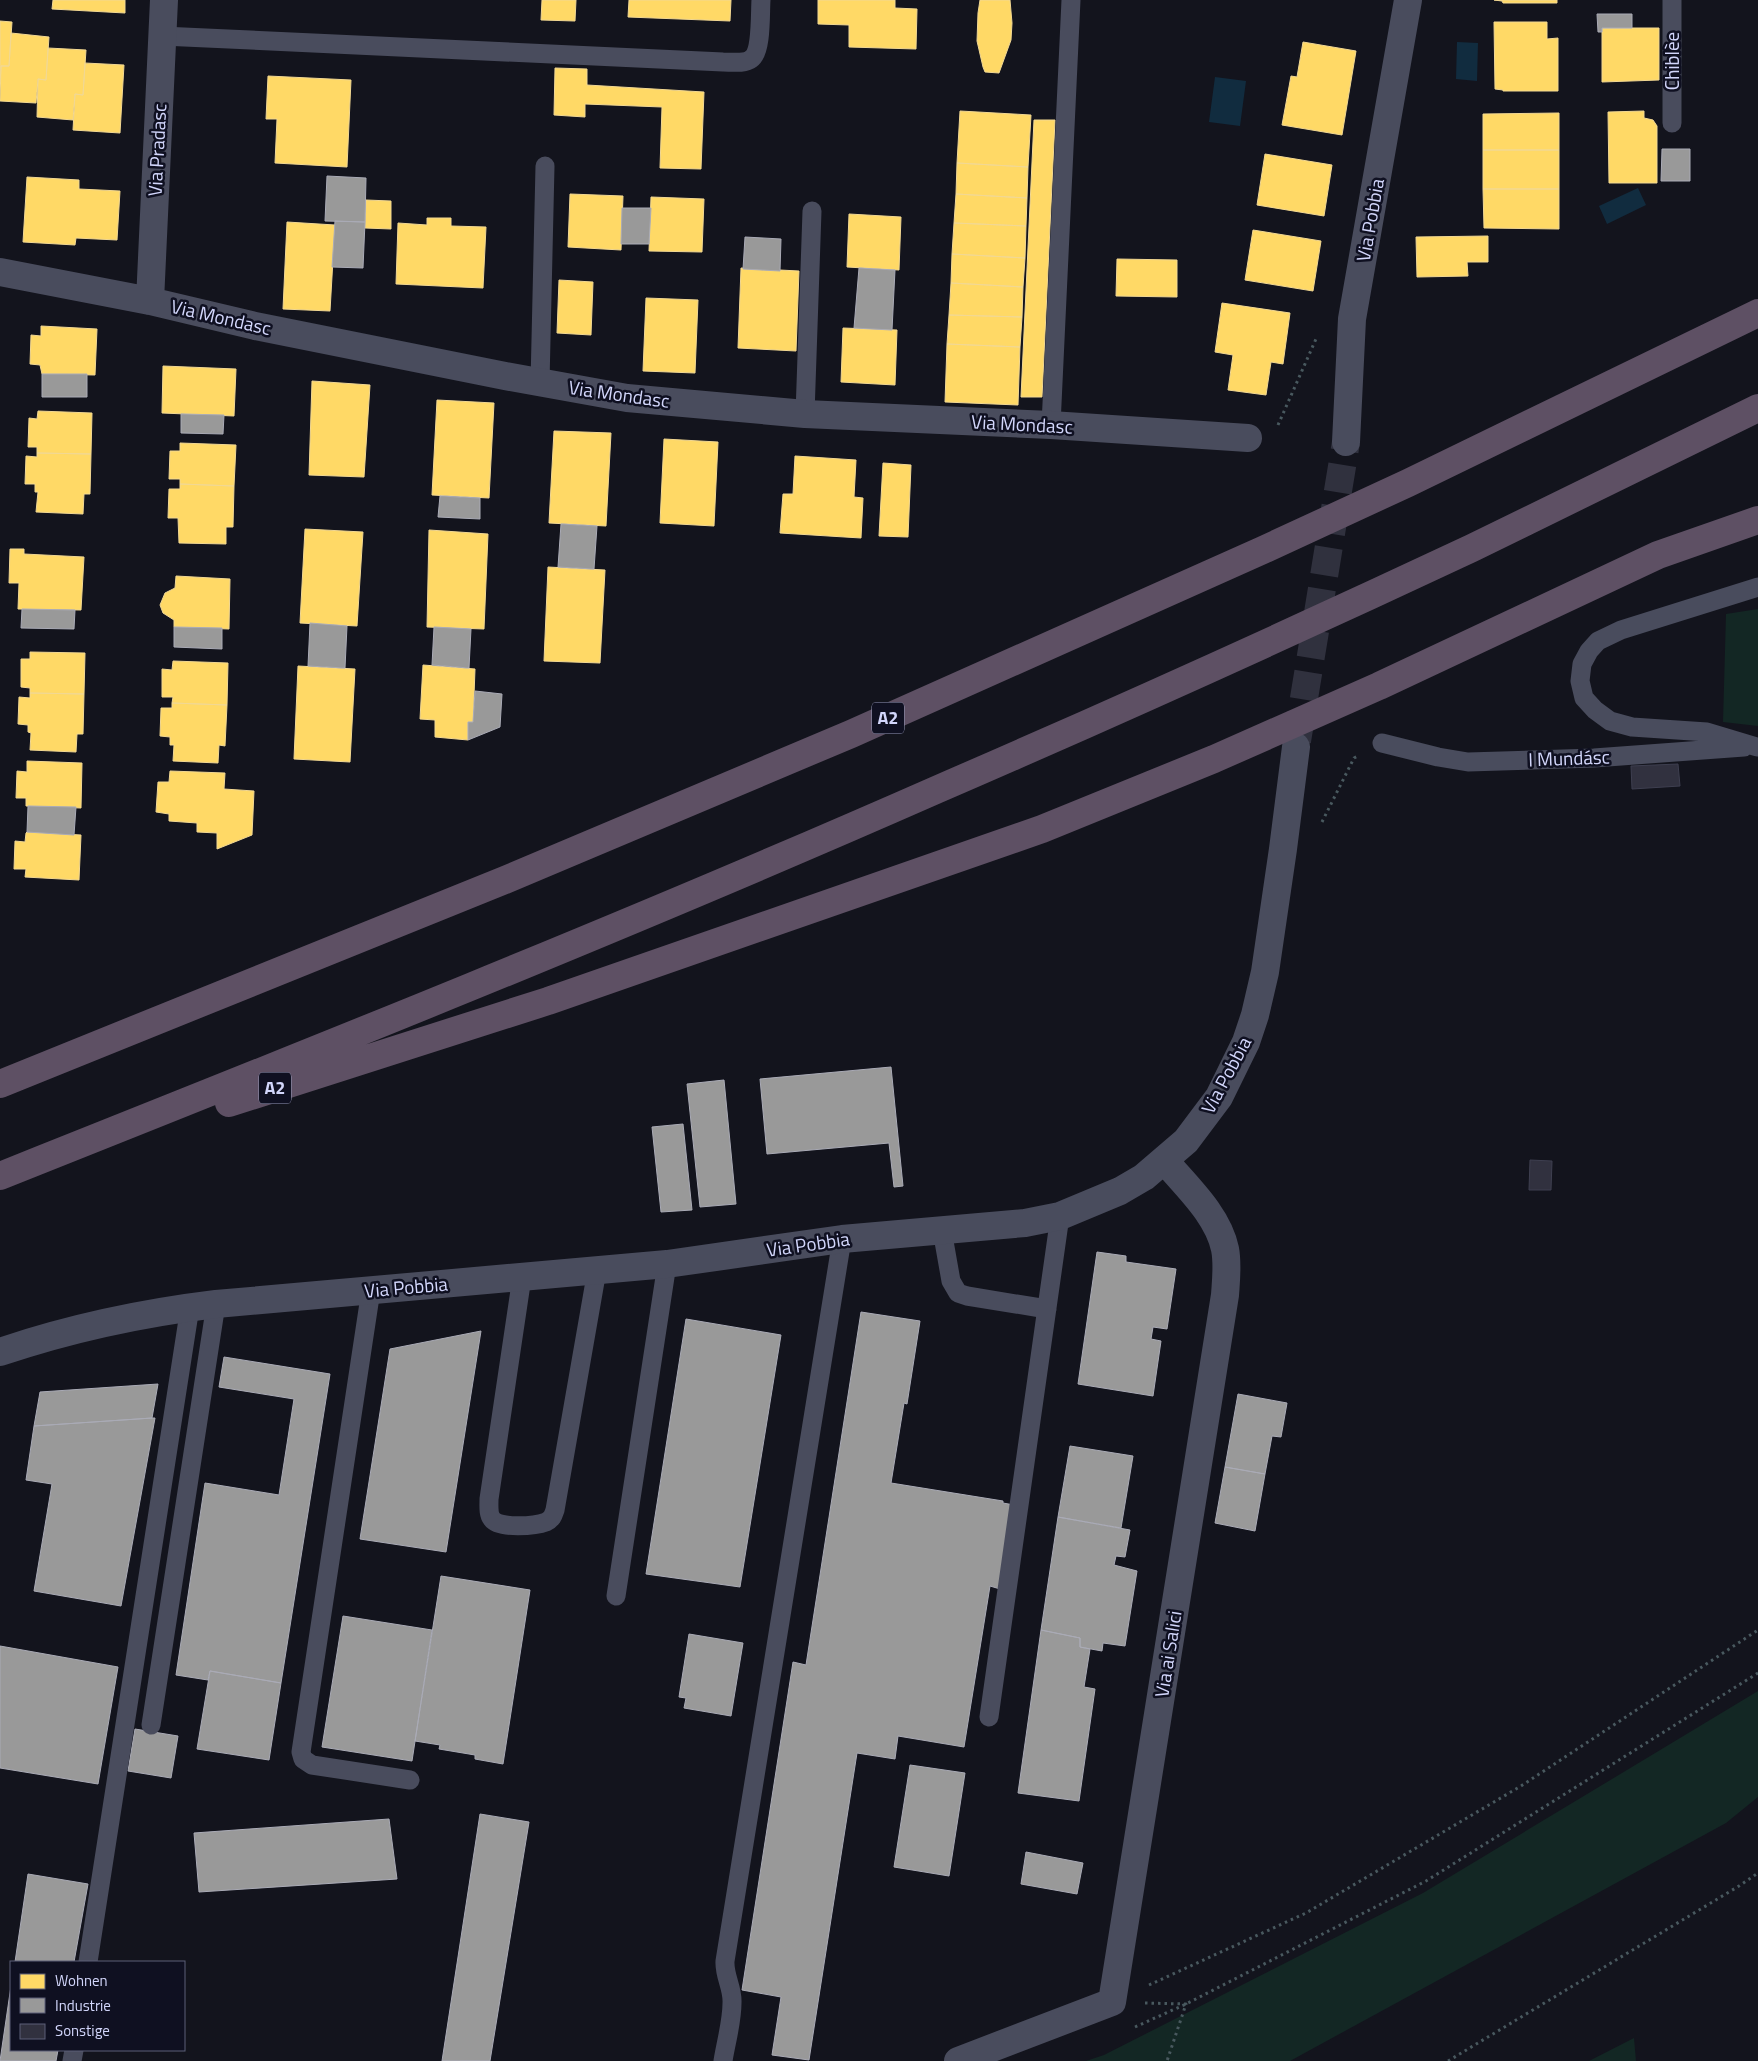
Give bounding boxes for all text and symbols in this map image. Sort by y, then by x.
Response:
street label: Chiblèe [1657,32,1686,90]
street label: Via Pradasc [140,103,173,197]
street label: Via Pobbia [1348,176,1391,264]
street label: Via Mondasc [168,291,274,342]
street label: Via Mondasc [567,372,671,415]
street label: Via Mondasc [970,406,1074,441]
road number: A2 [872,702,904,734]
street label: I Mundásc [1528,742,1610,773]
street label: Via Pobbia [1193,1031,1258,1119]
road number: A2 [259,1072,291,1104]
street label: Via Pobbia [764,1223,852,1264]
street label: Via Pobbia [363,1268,449,1305]
street label: Via ai Salici [1146,1608,1189,1699]
legend [10,1961,185,2051]
text: Wohnen [55,1969,108,1992]
text: Industrie [55,1994,111,2017]
text: Sonstige [55,2019,110,2042]

